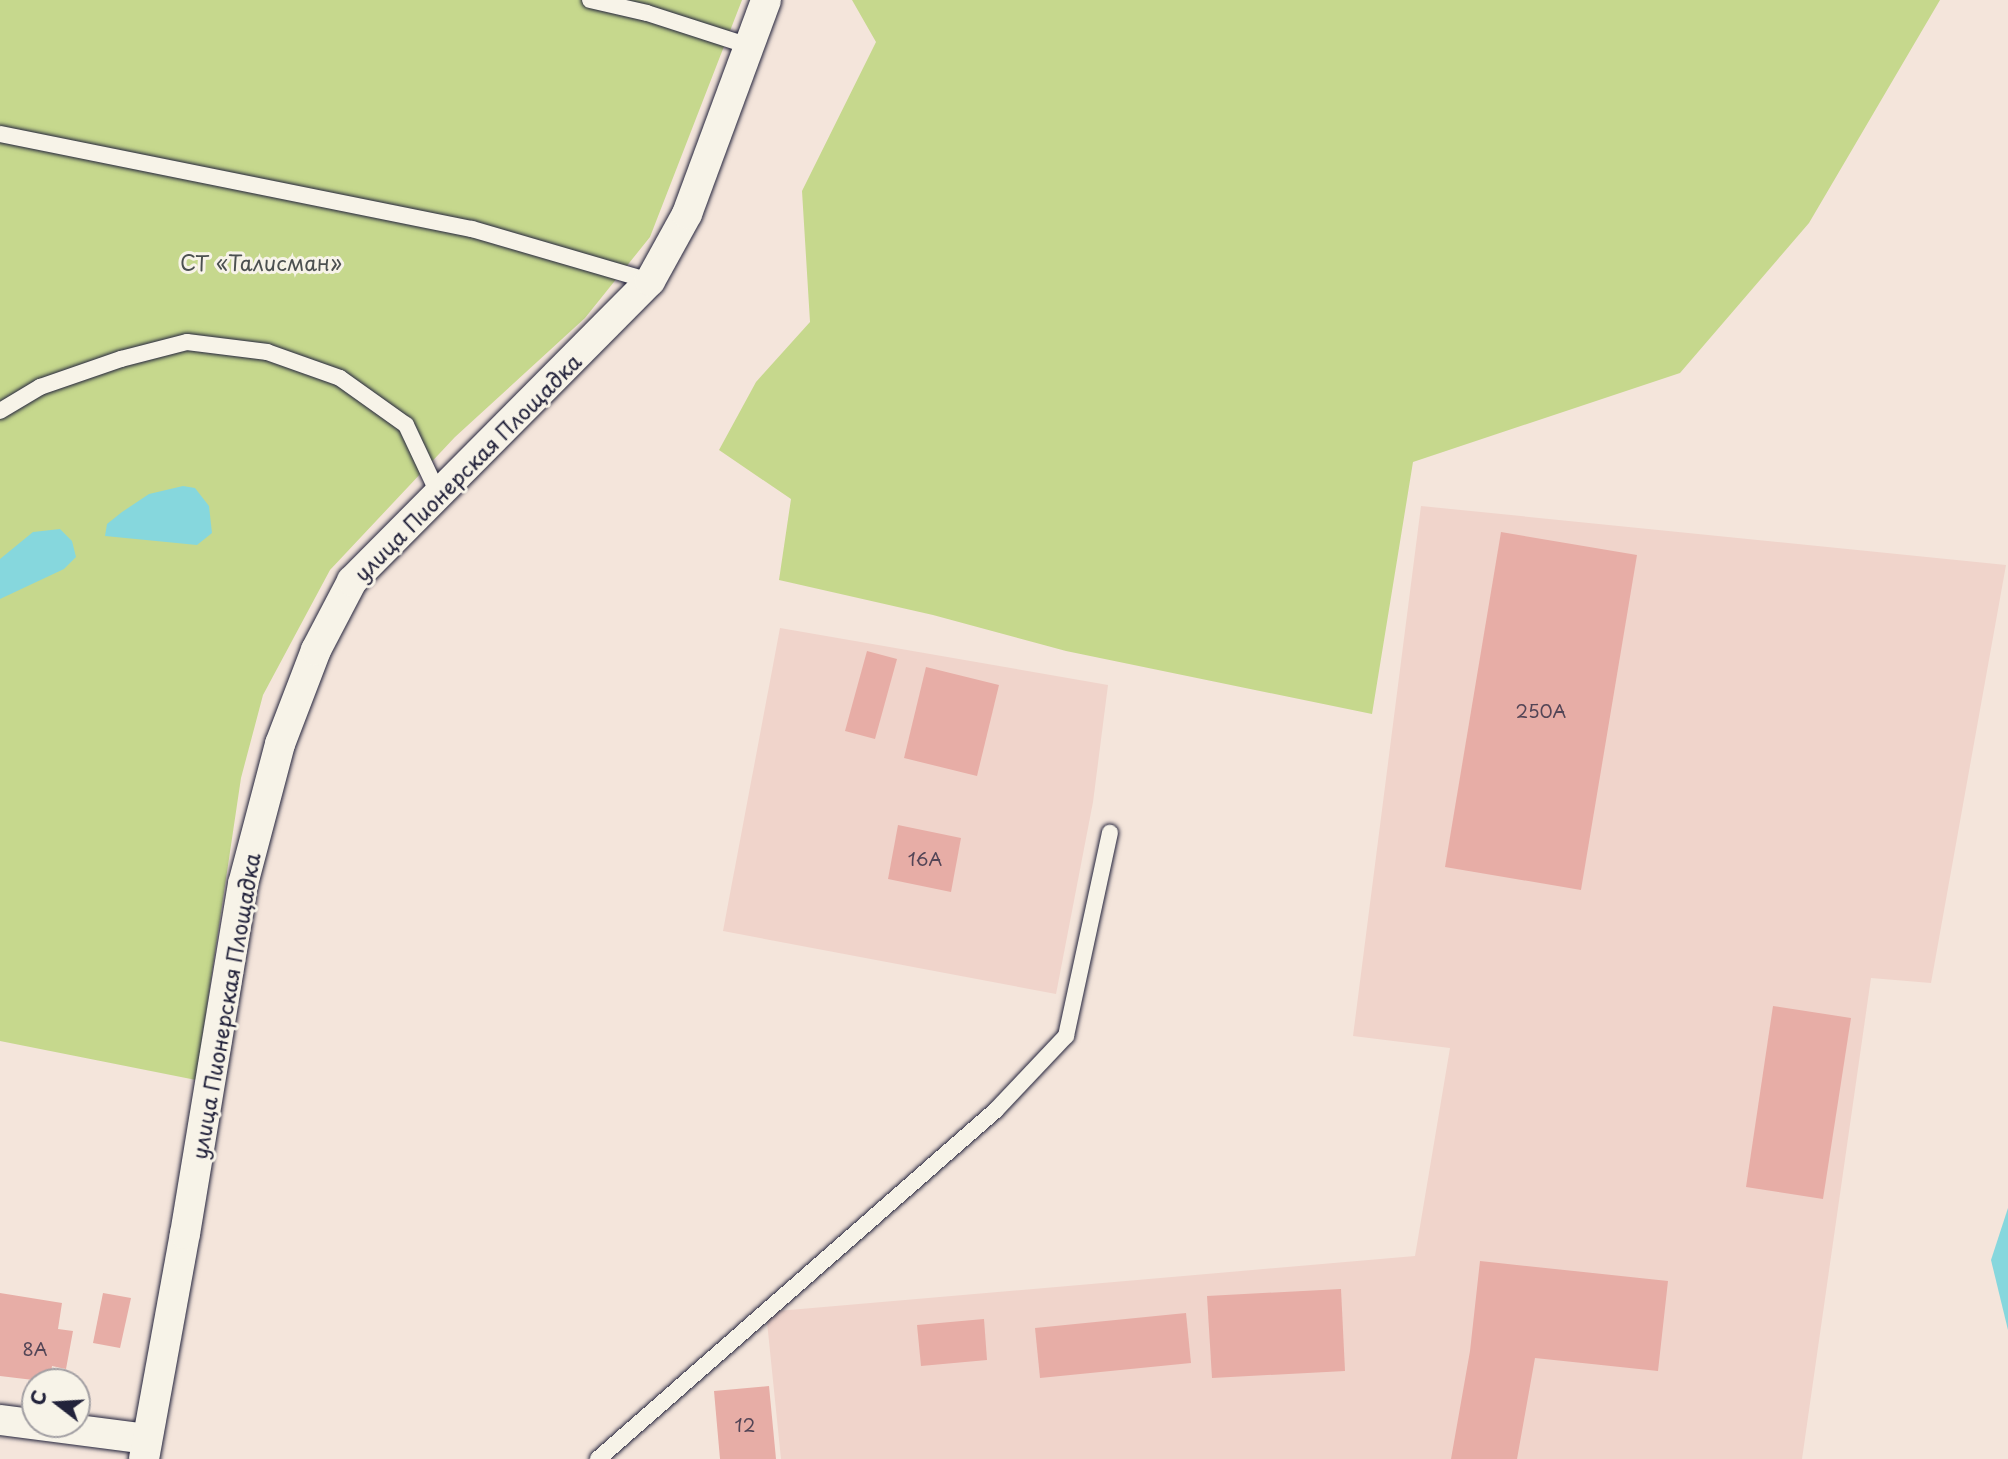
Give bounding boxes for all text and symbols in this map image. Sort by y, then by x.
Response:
park label: СТ «Талисман» [180,249,342,275]
street label: улица Пионерская Площадка [348,348,586,586]
house number: 250А [1516,700,1566,722]
house number: 16А [908,848,942,870]
street label: улица Пионерская Площадка [186,850,264,1162]
house number: 8А [22,1338,48,1360]
north arrow [21,1368,91,1438]
text: С [22,1387,53,1408]
house number: 12 [735,1414,755,1436]

